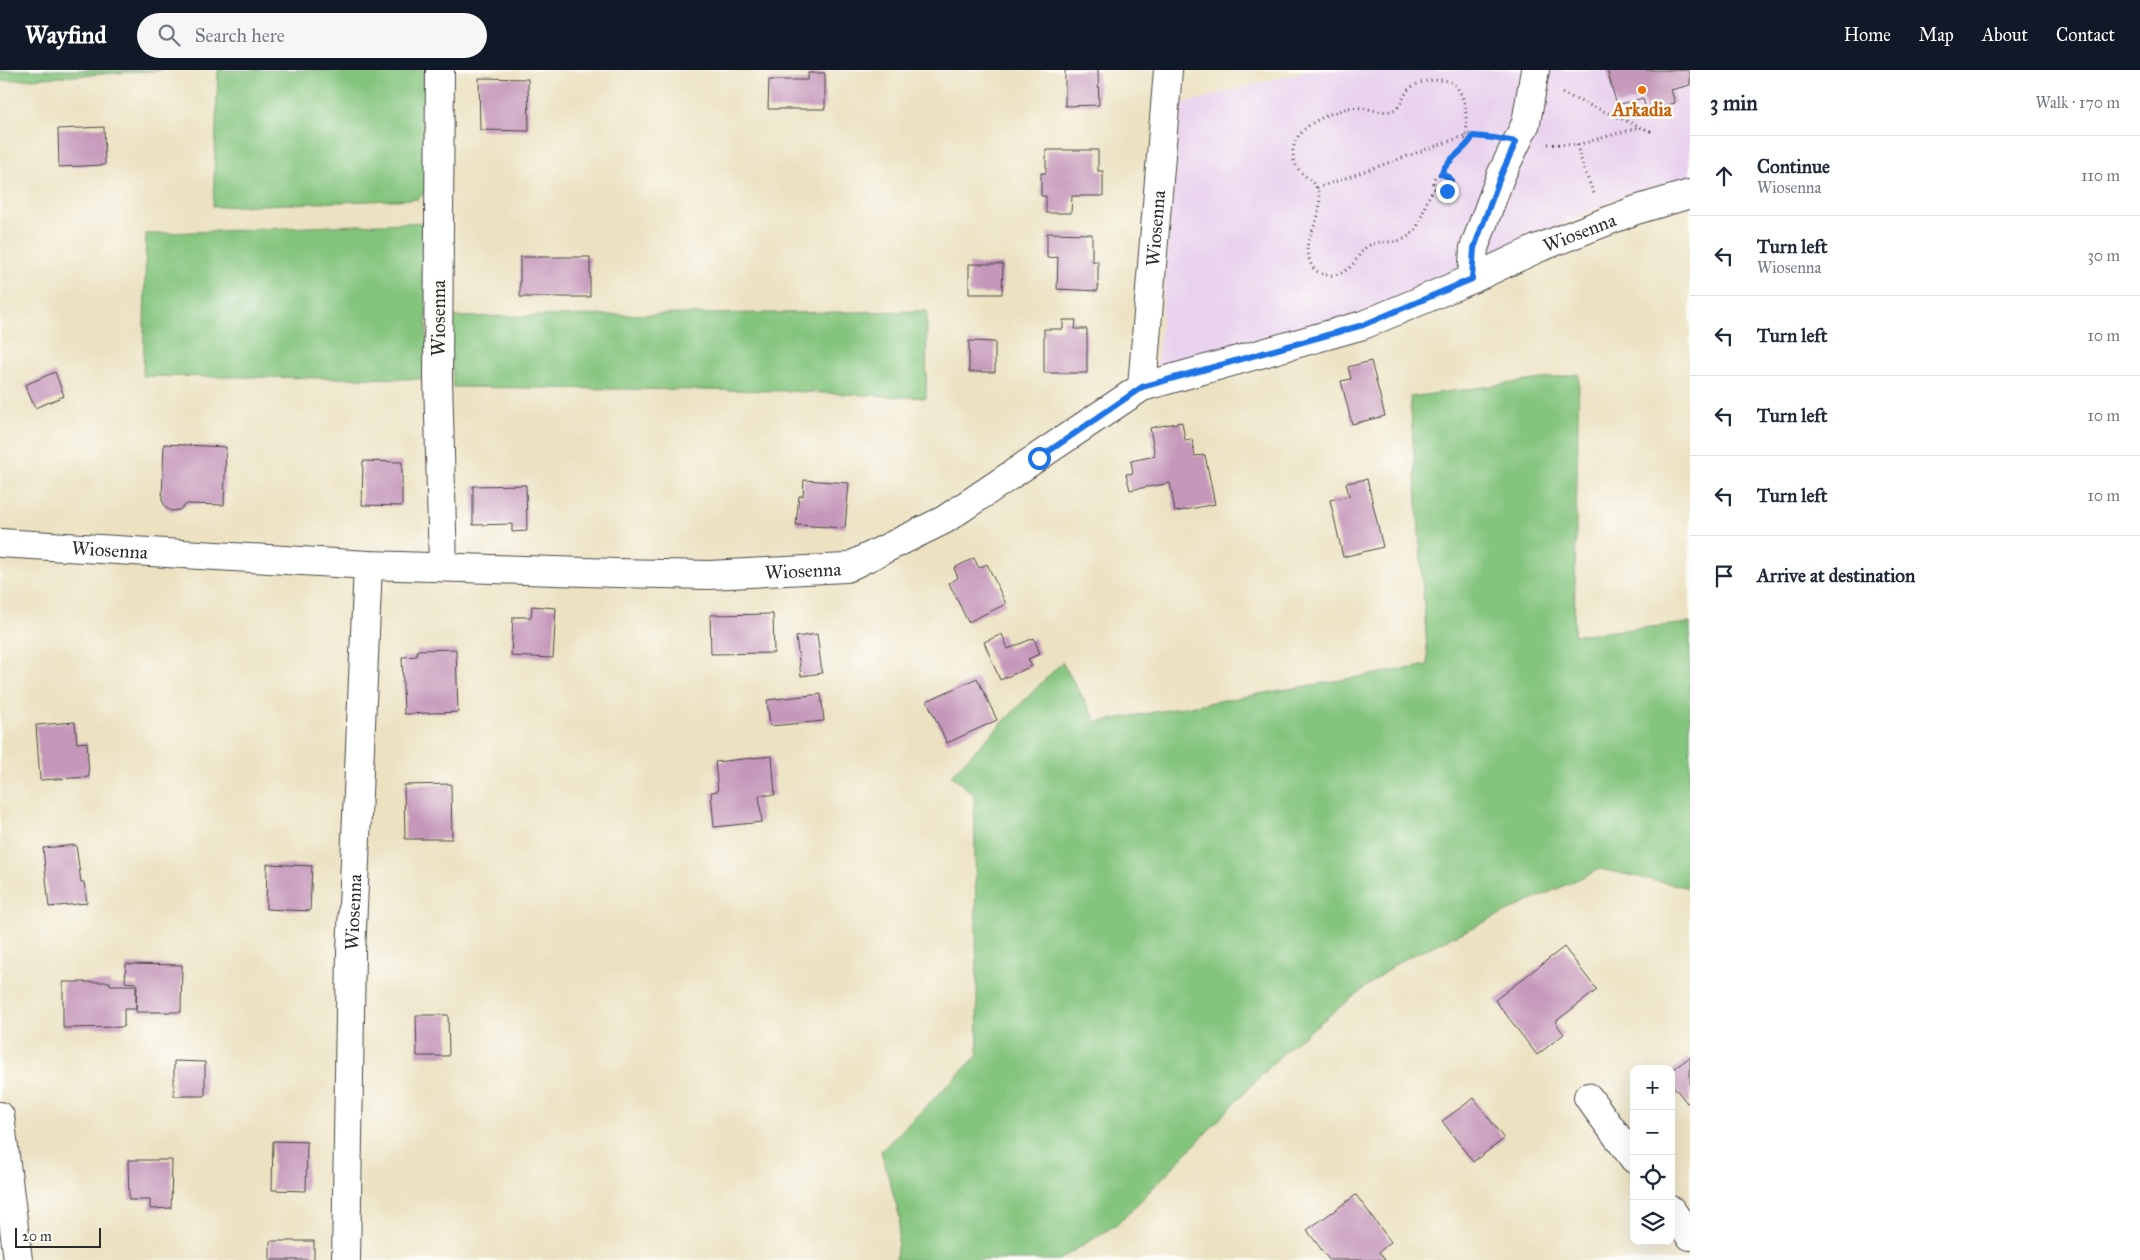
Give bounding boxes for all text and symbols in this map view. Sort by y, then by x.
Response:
search box [137,13,487,58]
text: Wayfind [25,20,107,50]
icon: search [155,21,183,49]
text: Search here [195,24,285,47]
text: Home [1844,24,1891,46]
text: Map [1919,24,1954,46]
text: About [1982,24,2028,46]
text: Contact [2056,24,2115,46]
marker: Arkadia [1636,84,1648,96]
text: 3 min [1710,90,1758,116]
text: Walk · 170 m [2036,93,2120,112]
place label: Arkadia [1610,98,1673,121]
text: Continue [1757,155,1830,178]
icon: ahead [1710,162,1738,190]
text: 110 m [2081,166,2120,185]
text: Wiosenna [1757,178,1821,197]
route end [1436,180,1459,203]
street label: Wiosenna [1141,188,1170,267]
street label: Wiosenna [1540,208,1620,257]
text: Turn left [1757,235,1827,258]
icon: left [1710,242,1738,270]
text: 30 m [2087,246,2120,265]
text: Wiosenna [1757,258,1821,277]
street label: Wiosenna [427,279,450,356]
icon: left [1710,322,1738,350]
text: Turn left [1757,324,1827,347]
text: 10 m [2088,326,2120,345]
icon: left [1710,402,1738,430]
text: Turn left [1757,404,1827,427]
text: 10 m [2088,406,2120,425]
route start [1028,447,1051,470]
icon: left [1710,482,1738,510]
text: Turn left [1757,484,1827,507]
text: 10 m [2088,486,2120,505]
street label: Wiosenna [71,536,150,564]
street label: Wiosenna [764,557,843,584]
icon: arrive [1710,562,1738,590]
text: Arrive at destination [1757,564,1915,587]
street label: Wiosenna [340,872,366,951]
map controls [1630,1065,1675,1245]
button: + [1630,1065,1675,1110]
button: − [1630,1110,1675,1155]
button: locate [1630,1155,1675,1200]
button: layers [1630,1200,1675,1245]
scale bar [15,1225,101,1248]
text: 20 m [22,1228,52,1245]

